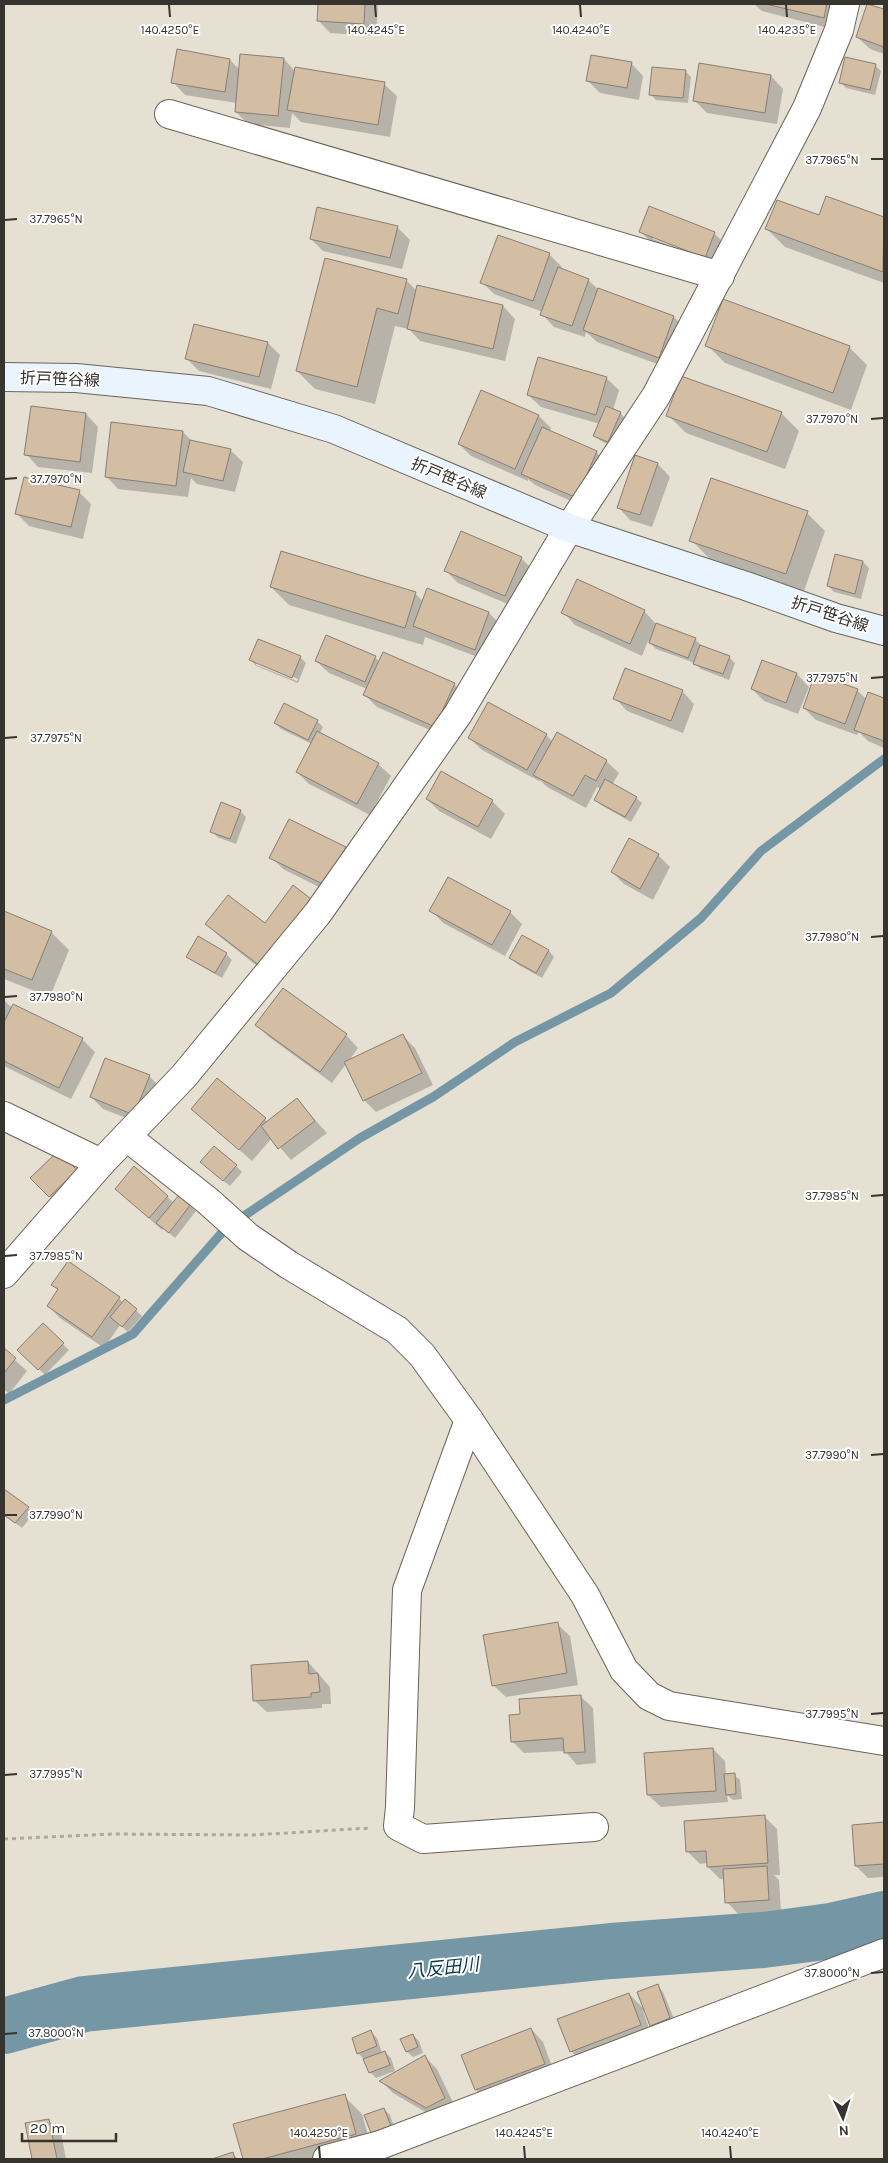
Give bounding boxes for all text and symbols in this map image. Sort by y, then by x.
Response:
text: 140.4250°E [141,23,199,37]
text: 140.4245°E [347,23,405,37]
text: 140.4240°E [552,23,610,37]
text: 140.4235°E [758,23,816,37]
text: 37.7965°N [805,153,859,167]
text: 37.7965°N [29,212,83,226]
street label: 折戸笹谷線 [20,368,100,390]
text: 37.7970°N [806,412,858,426]
street label: 折戸笹谷線 [408,454,490,502]
text: 37.7970°N [30,472,82,486]
street label: 折戸笹谷線 [789,593,871,635]
text: 37.7975°N [806,671,858,685]
text: 37.7975°N [30,731,82,745]
text: 37.7980°N [805,930,859,944]
text: 37.7980°N [29,990,83,1004]
text: 37.7985°N [805,1189,859,1203]
text: 37.7985°N [29,1249,83,1263]
text: 37.7990°N [805,1448,859,1462]
text: 37.7990°N [29,1508,83,1522]
text: 37.7995°N [805,1707,859,1721]
text: 37.7995°N [29,1767,83,1781]
water label: 八反田川 [406,1953,482,1983]
text: 37.8000°N [804,1966,860,1980]
text: 37.8000°N [28,2026,84,2040]
north arrow [818,2093,868,2143]
scale bar [22,2110,116,2142]
text: 20 m [30,2119,65,2137]
text: N [838,2122,849,2139]
text: 140.4250°E [290,2126,348,2140]
text: 140.4245°E [495,2126,553,2140]
text: 140.4240°E [701,2126,759,2140]

